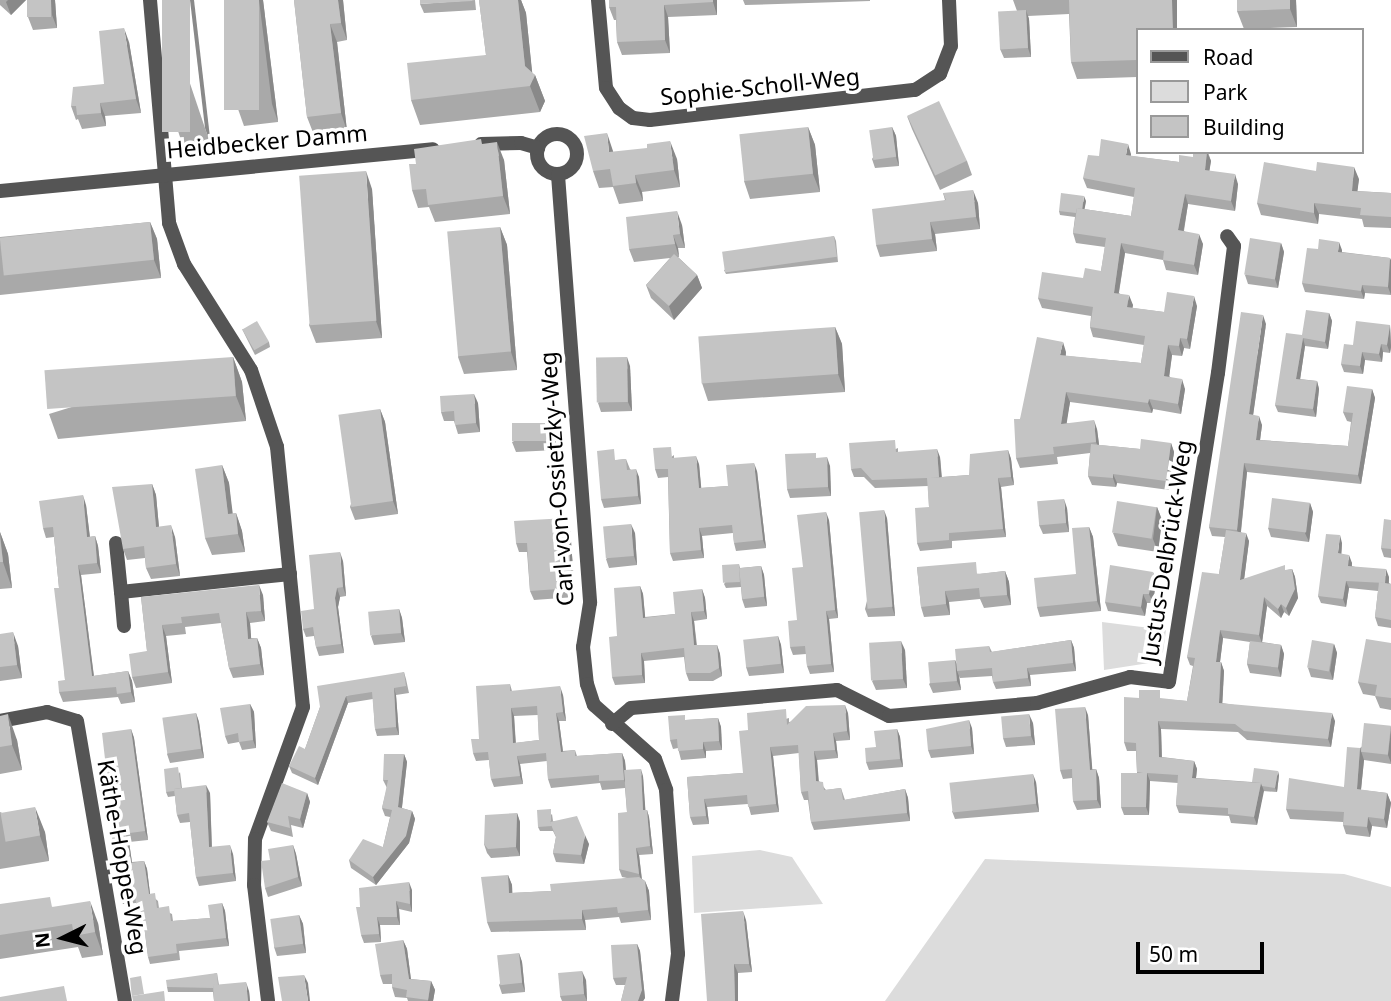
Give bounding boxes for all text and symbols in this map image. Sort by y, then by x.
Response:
legend [1136,28,1363,154]
text: Road [1203,43,1253,71]
street label: Sophie-Scholl-Weg [659,62,861,110]
text: Park [1203,78,1247,106]
text: Building [1203,113,1285,141]
street label: Heidbecker Damm [165,118,369,164]
street label: Carl-von-Ossietzky-Weg [533,351,579,607]
street label: Justus-Delbrück-Weg [1135,438,1197,664]
street label: Käthe-Hoppe-Weg [92,757,154,957]
north arrow [28,903,98,973]
scale bar [1139,928,1267,972]
text: N [28,931,56,949]
text: 50 m [1149,940,1198,968]

